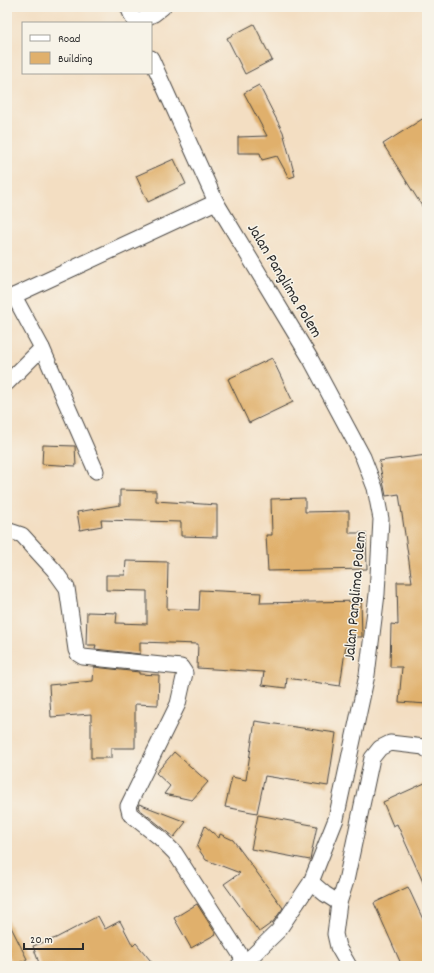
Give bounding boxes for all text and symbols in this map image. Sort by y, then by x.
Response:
legend [22,22,152,74]
text: Road [58,31,80,48]
text: Building [58,51,93,68]
street label: Jalan Panglima Polem [241,219,327,343]
street label: Jalan Panglima Polem [339,530,373,662]
scale bar [24,925,83,951]
text: 20 m [30,932,53,949]

